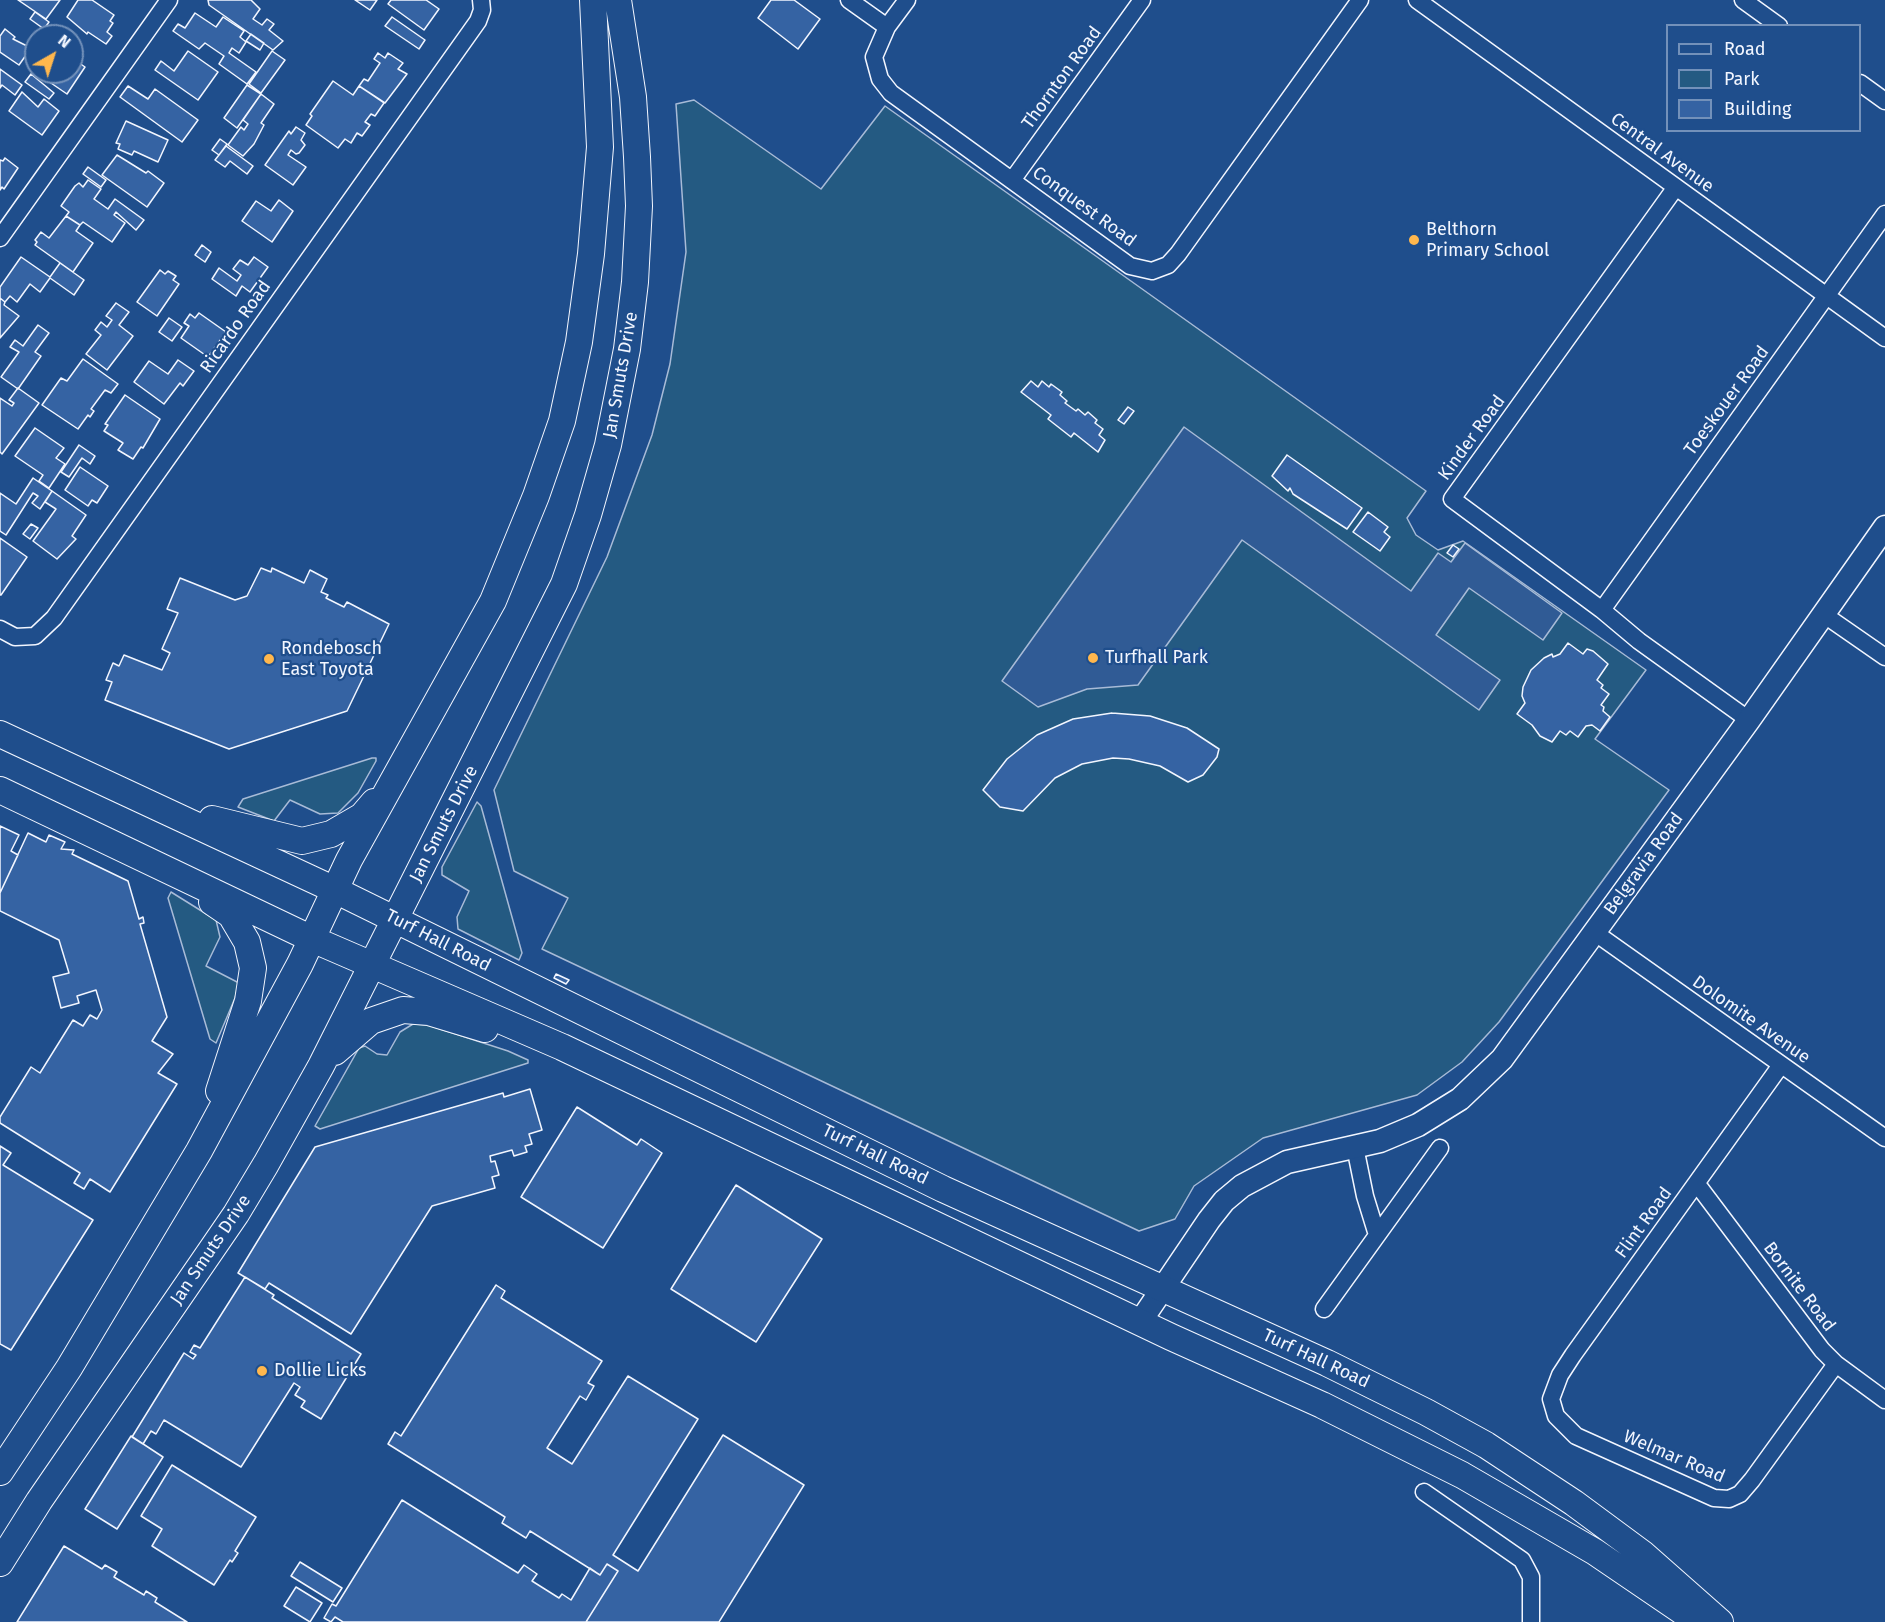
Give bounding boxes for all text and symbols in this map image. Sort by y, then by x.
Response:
street label: Thornton Road [1018,23,1106,133]
north arrow [24,24,84,84]
legend [1666,24,1861,132]
text: N [54,30,74,52]
text: Road [1724,38,1766,60]
text: Park [1724,68,1759,90]
text: Building [1724,98,1791,120]
street label: Central Avenue [1606,108,1718,198]
street label: Conquest Road [1028,162,1140,252]
place label: Belthorn Primary School [1426,219,1549,262]
marker: Belthorn Primary School [1407,233,1421,247]
street label: Ricardo Road [196,277,276,377]
street label: Jan Smuts Drive [599,310,643,440]
street label: Toeskouer Road [1680,342,1774,460]
street label: Kinder Road [1434,391,1510,485]
place label: Rondebosch East Toyota [281,638,382,680]
place label: Turfhall Park [1105,647,1208,669]
marker: Turfhall Park [1086,651,1100,665]
marker: Rondebosch East Toyota [262,652,276,666]
street label: Jan Smuts Drive [405,762,483,886]
street label: Belgravia Road [1600,809,1688,919]
street label: Turf Hall Road [382,905,494,977]
street label: Dolomite Avenue [1688,971,1814,1069]
street label: Turf Hall Road [818,1120,932,1190]
street label: Flint Road [1611,1183,1677,1263]
street label: Jan Smuts Drive [166,1191,256,1309]
street label: Bornite Road [1758,1238,1840,1336]
street label: Turf Hall Road [1259,1325,1373,1393]
place label: Dollie Licks [274,1360,366,1382]
marker: Dollie Licks [255,1364,269,1378]
street label: Welmar Road [1620,1426,1728,1488]

